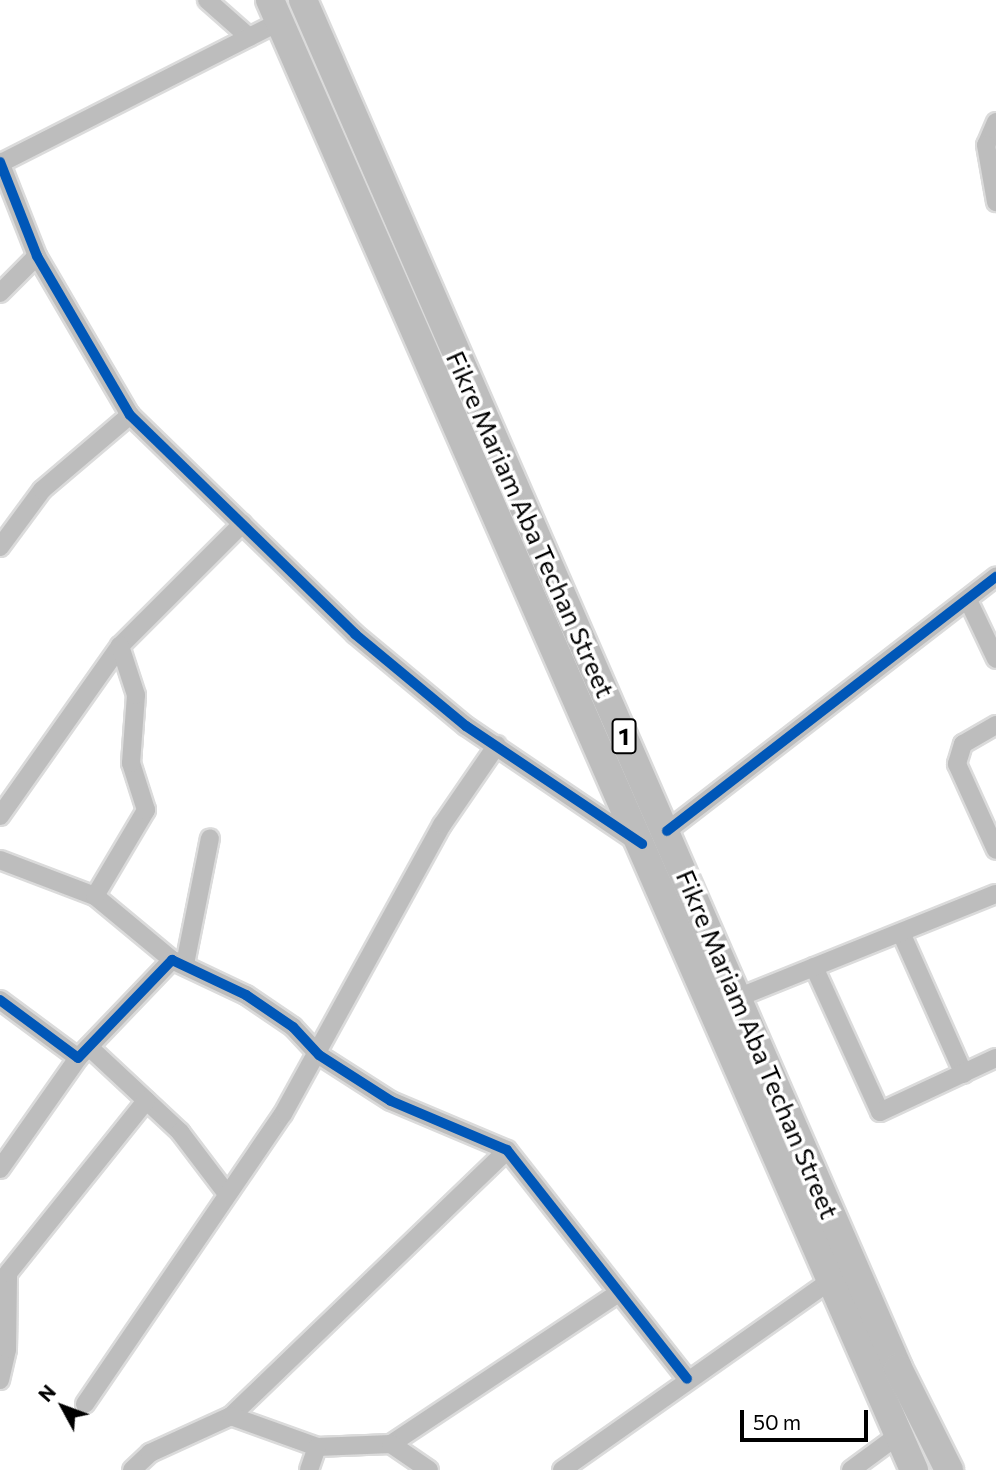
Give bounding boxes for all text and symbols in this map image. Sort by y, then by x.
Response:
street label: Fikre Mariam Aba Techan Street [440,346,622,702]
road number: 1 [610,716,638,756]
street label: Fikre Mariam Aba Techan Street [670,865,846,1223]
north arrow [28,1372,98,1442]
text: N [33,1380,60,1406]
scale bar [744,1396,872,1440]
text: 50 m [753,1409,801,1434]

